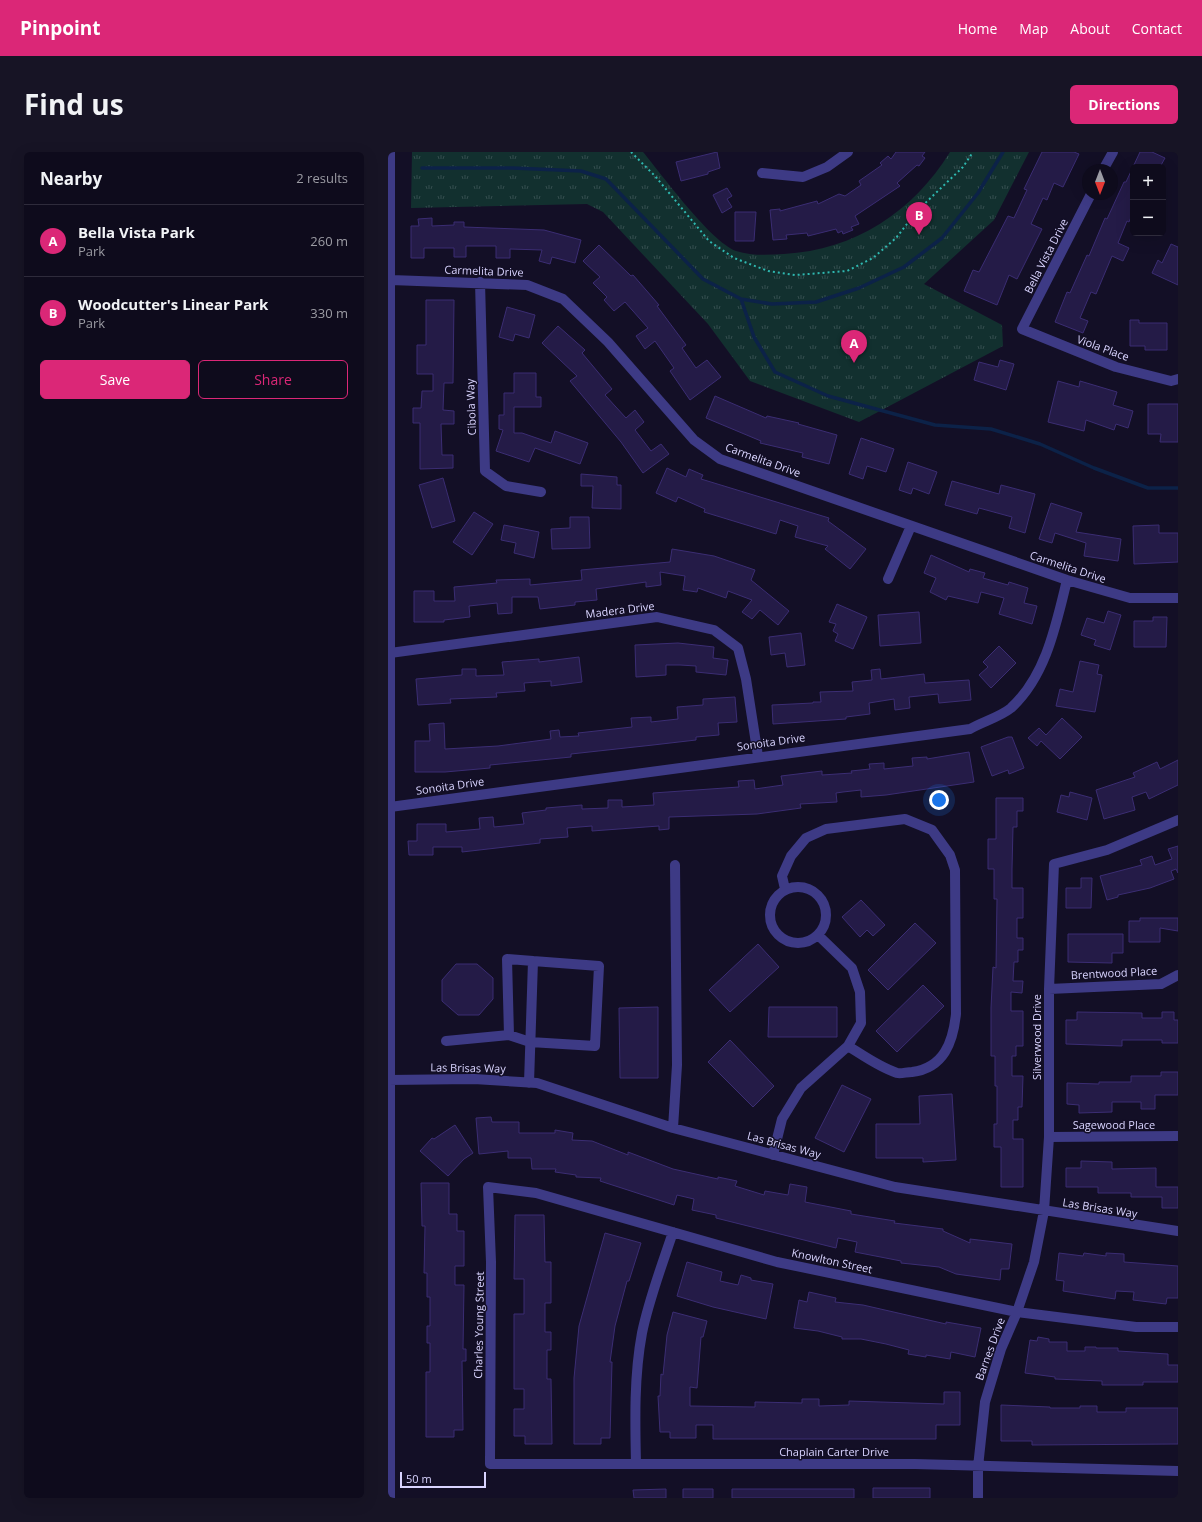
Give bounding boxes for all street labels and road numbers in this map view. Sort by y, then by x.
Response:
street label: Bella Vista Drive [1020,216,1071,296]
street label: Carmelita Drive [444,262,524,279]
street label: Viola Place [1075,331,1131,364]
street label: Cibola Way [462,378,479,436]
street label: Carmelita Drive [723,439,803,480]
street label: Carmelita Drive [1028,547,1108,586]
street label: Madera Drive [585,598,655,621]
street label: Sonoita Drive [736,729,806,754]
street label: Sonoita Drive [415,773,485,798]
street label: Brentwood Place [1070,963,1158,982]
street label: Silverwood Drive [1029,994,1044,1080]
street label: Las Brisas Way [430,1059,506,1076]
street label: Sagewood Place [1073,1117,1155,1132]
street label: Las Brisas Way [746,1127,823,1162]
street label: Las Brisas Way [1062,1194,1139,1221]
street label: Knowlton Street [790,1245,874,1276]
street label: Charles Young Street [470,1271,487,1379]
street label: Barnes Drive [971,1315,1008,1382]
street label: Chaplain Carter Drive [779,1444,889,1459]

